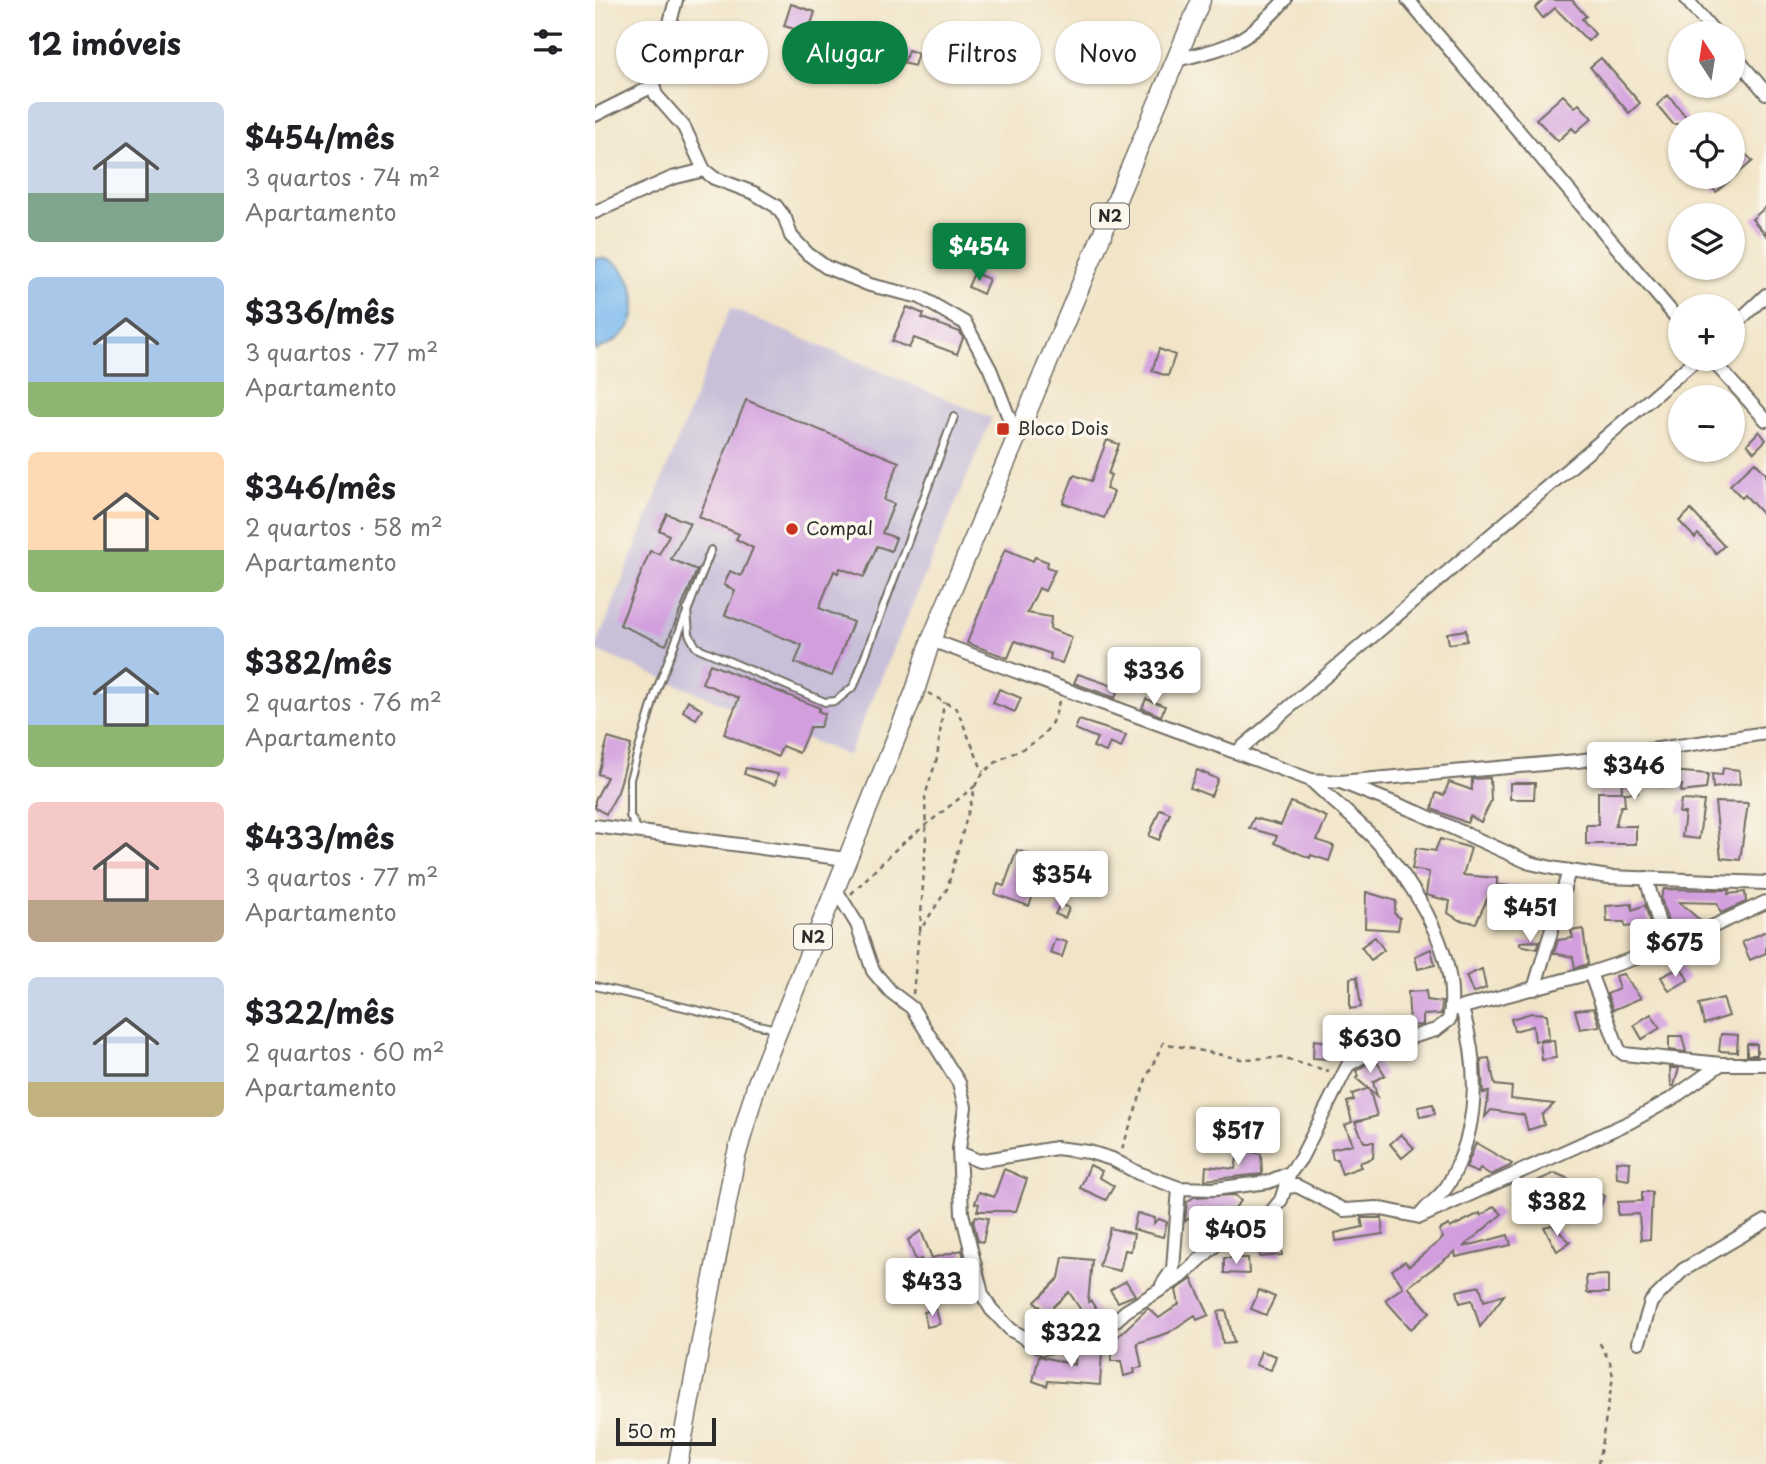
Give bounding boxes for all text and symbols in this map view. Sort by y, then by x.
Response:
text: 12 imóveis [28,20,181,65]
chip: Comprar [616,21,768,84]
chip: Alugar [782,21,908,84]
chip: Filtros [922,21,1041,84]
chip: Novo [1055,21,1161,84]
north arrow [1668,21,1745,98]
map controls [1668,21,1745,462]
icon: filters [529,23,567,61]
button: locate [1668,112,1745,189]
text: $454/mês [245,114,395,159]
icon: home [84,130,168,214]
text: 3 quartos · 74 m² [245,159,440,194]
text: Apartamento [245,194,397,229]
button: layers [1668,203,1745,280]
road number: N2 [1091,204,1129,229]
pin: $454 [938,224,1020,283]
text: $454 [949,228,1009,263]
text: $336/mês [245,289,395,334]
button: + [1668,294,1745,371]
icon: home [84,305,168,389]
text: 3 quartos · 77 m² [245,334,438,369]
text: Apartamento [245,369,397,404]
button: − [1668,385,1745,462]
place label: Bloco Dois [1017,414,1108,441]
marker: Bloco Dois [995,421,1011,437]
text: $346/mês [245,464,396,509]
icon: home [84,480,168,564]
text: 2 quartos · 58 m² [245,509,443,544]
place label: Compal [806,514,873,541]
marker: Compal [784,521,800,537]
text: Apartamento [245,544,397,579]
text: $382/mês [245,639,392,684]
pin: $336 [1113,648,1195,707]
text: $336 [1123,652,1185,687]
icon: home [84,655,168,739]
text: 2 quartos · 76 m² [245,684,442,719]
text: Apartamento [245,719,397,754]
pin: $346 [1593,742,1675,802]
text: $346 [1603,747,1665,782]
text: $433/mês [245,814,394,859]
icon: home [84,830,168,914]
pin: $354 [1021,852,1103,911]
text: $354 [1032,856,1092,891]
text: 3 quartos · 77 m² [245,859,438,894]
pin: $451 [1489,884,1571,944]
text: $451 [1503,889,1557,924]
text: Apartamento [245,894,397,929]
pin: $675 [1634,920,1716,979]
text: $675 [1646,924,1704,959]
road number: N2 [794,925,832,950]
text: $322/mês [245,989,394,1034]
icon: home [84,1005,168,1089]
pin: $630 [1329,1016,1411,1075]
text: $630 [1339,1020,1401,1055]
text: 2 quartos · 60 m² [245,1034,445,1069]
text: Apartamento [245,1069,397,1104]
pin: $517 [1197,1108,1279,1167]
text: $517 [1212,1112,1264,1147]
pin: $382 [1516,1178,1598,1238]
text: $382 [1528,1183,1586,1218]
pin: $405 [1195,1206,1277,1266]
text: $405 [1205,1211,1267,1246]
pin: $433 [891,1258,973,1318]
text: $433 [902,1263,962,1298]
pin: $322 [1030,1310,1112,1369]
text: $322 [1041,1314,1101,1349]
scale bar [616,1415,716,1447]
text: 50 m [627,1416,676,1444]

